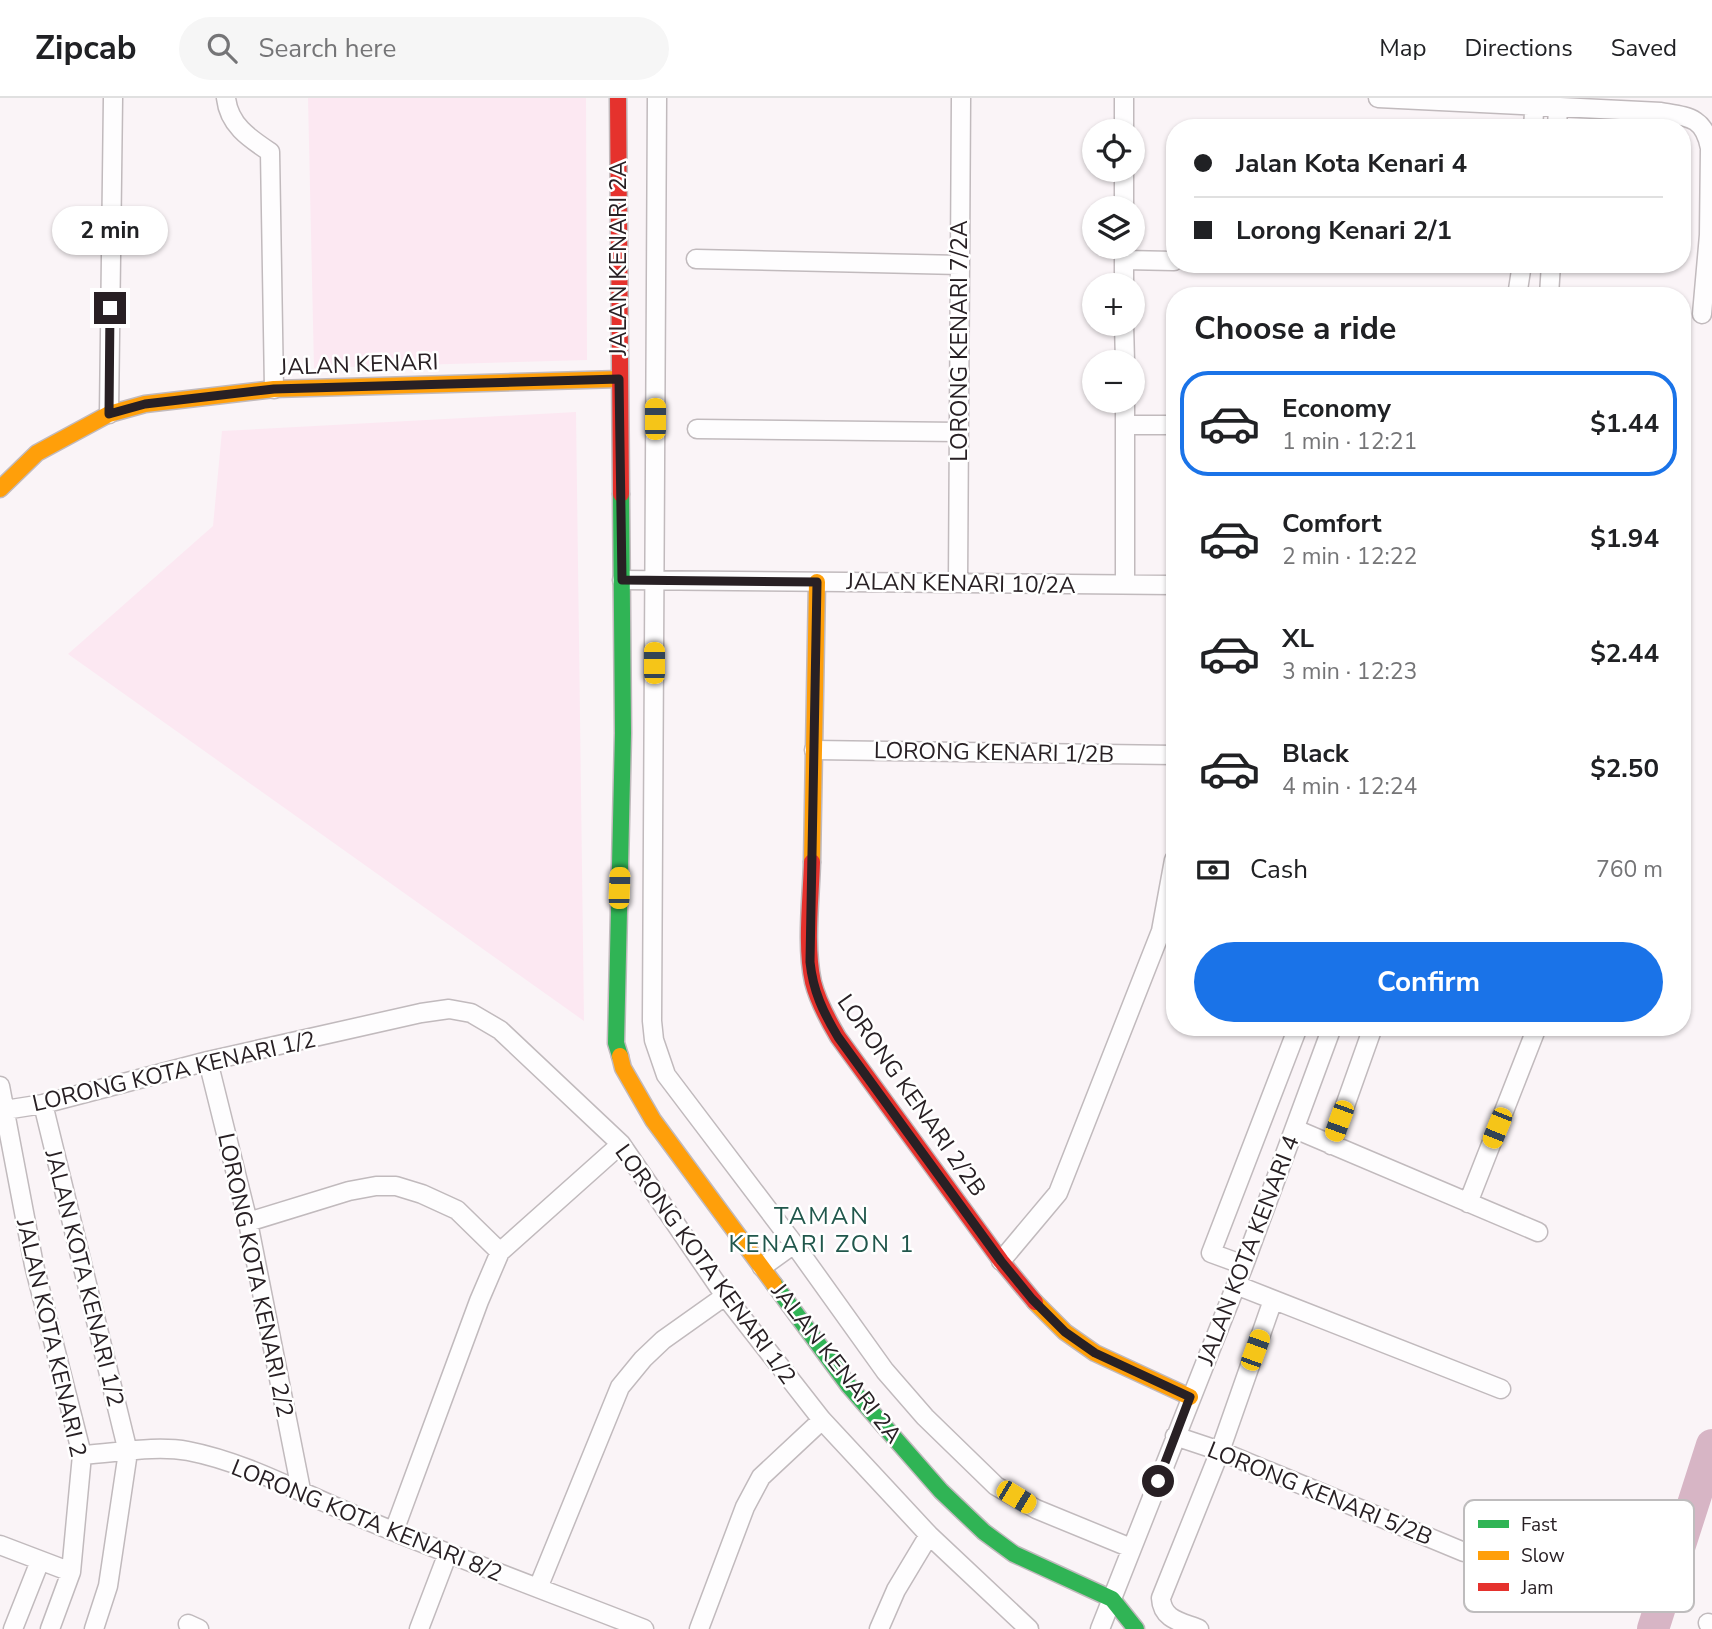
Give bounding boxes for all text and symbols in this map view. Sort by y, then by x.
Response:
search box [179,17,669,80]
text: Zipcab [35,26,137,71]
icon: search [203,29,241,67]
text: Search here [259,31,396,66]
text: Map [1379,32,1426,64]
text: Directions [1464,32,1573,64]
text: Saved [1611,32,1677,64]
map controls [1082,119,1145,413]
button: locate [1082,119,1145,182]
text: Jalan Kota Kenari 4 [1236,146,1467,181]
street label: JALAN KENARI 2A [603,160,634,357]
button: layers [1082,196,1145,259]
callout: 2 min [52,206,168,256]
text: Lorong Kenari 2/1 [1236,213,1452,248]
text: 2 min [80,215,140,246]
street label: LORONG KENARI 7/2A [944,220,975,462]
button: + [1082,273,1145,336]
route end [94,292,126,324]
text: Choose a ride [1194,307,1396,350]
street label: JALAN KENARI [278,346,439,383]
button: − [1082,350,1145,413]
text: Economy [1282,391,1391,426]
icon: car [1198,392,1261,455]
car [645,398,666,440]
text: $1.44 [1590,406,1659,441]
text: 1 min · 12:21 [1282,426,1417,457]
text: Comfort [1282,506,1382,541]
icon: car [1198,507,1261,570]
text: $1.94 [1590,521,1659,556]
text: 2 min · 12:22 [1282,541,1417,572]
street label: JALAN KENARI 10/2A [845,566,1076,601]
text: XL [1282,621,1314,656]
icon: car [1198,622,1261,685]
text: $2.44 [1590,636,1659,671]
car [644,642,665,684]
text: 3 min · 12:23 [1282,656,1417,687]
street label: LORONG KENARI 1/2B [874,735,1114,770]
text: Black [1282,736,1349,771]
icon: car [1198,737,1261,800]
text: $2.50 [1590,751,1659,786]
text: 4 min · 12:24 [1282,771,1417,802]
icon: cash [1194,851,1232,889]
text: Cash [1250,852,1308,887]
text: 760 m [1596,854,1663,885]
car [608,867,631,909]
button: Confirm [1194,942,1663,1022]
street label: LORONG KENARI 2/2B [830,988,993,1203]
street label: LORONG KOTA KENARI 1/2 [29,1024,319,1119]
car [1322,1098,1357,1144]
car [1480,1105,1515,1151]
street label: LORONG KOTA KENARI 2/2 [210,1130,301,1420]
street label: JALAN KOTA KENARI 4 [1190,1131,1307,1370]
street label: LORONG KOTA KENARI 1/2 [608,1138,803,1391]
street label: JALAN KOTA KENARI 1/2 [37,1145,131,1410]
district label: TAMAN KENARI ZON 1 [728,1200,916,1260]
street label: JALAN KOTA KENARI 2 [9,1215,94,1460]
street label: JALAN KENARI 2A [764,1276,909,1450]
car [1238,1327,1273,1373]
street label: LORONG KENARI 5/2B [1203,1434,1437,1553]
street label: LORONG KOTA KENARI 8/2 [227,1452,507,1589]
route start [1142,1465,1174,1497]
car [993,1477,1040,1517]
legend [1464,1500,1694,1612]
text: Fast [1521,1512,1557,1538]
text: Slow [1521,1543,1565,1569]
text: Jam [1520,1575,1554,1601]

